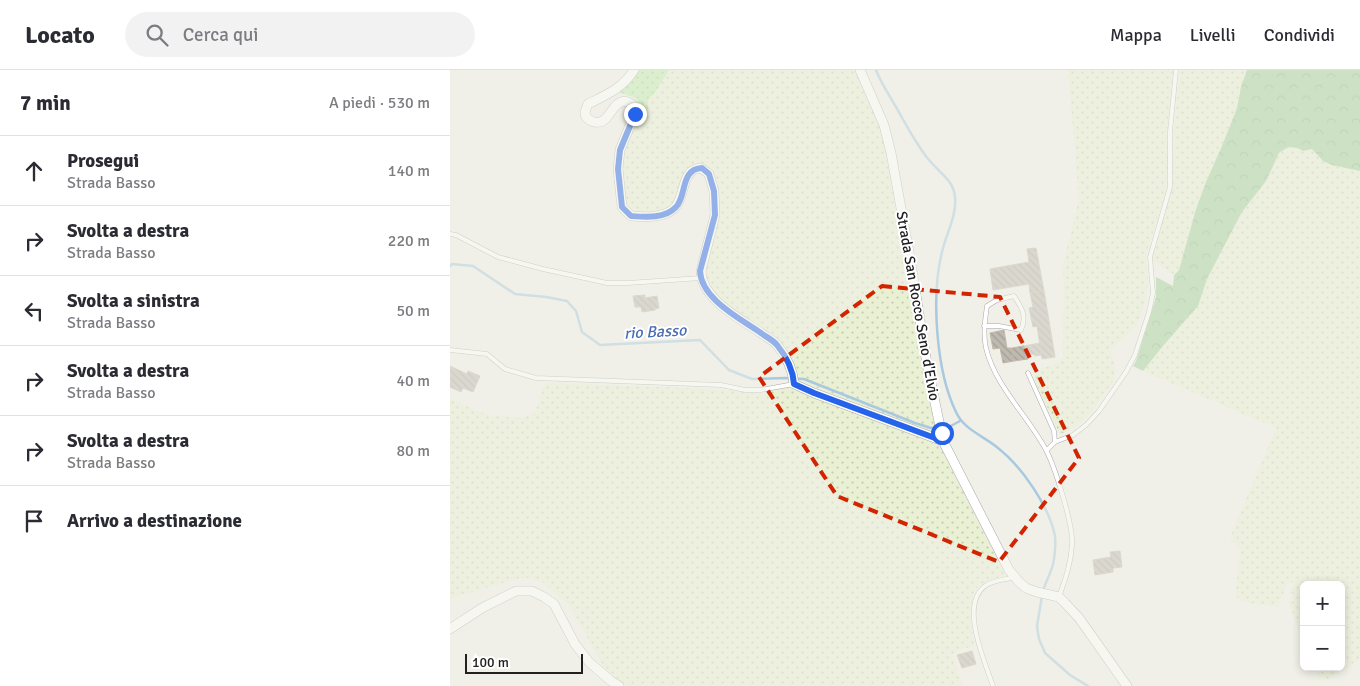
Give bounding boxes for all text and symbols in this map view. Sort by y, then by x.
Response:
search box [125,12,475,57]
text: Locato [25,20,95,50]
icon: search [143,21,171,49]
text: Cerca qui [183,23,258,47]
text: Mappa [1110,24,1162,46]
text: Livelli [1190,24,1236,46]
text: Condividi [1264,24,1335,46]
text: 7 min [20,90,71,116]
text: A piedi · 530 m [329,93,430,113]
route end [624,103,647,126]
text: Prosegui [67,149,139,173]
icon: ahead [20,157,48,185]
text: 140 m [388,161,430,181]
text: Strada Basso [67,173,156,193]
street label: Strada San Rocco Seno d'Elvio [892,210,944,402]
text: Svolta a destra [67,219,189,243]
icon: right [20,227,48,255]
text: 220 m [388,231,430,251]
text: Strada Basso [67,243,156,263]
text: Svolta a sinistra [67,289,200,313]
icon: left [20,297,48,325]
text: 50 m [396,301,430,321]
text: Strada Basso [67,313,156,333]
water label: rio Basso [623,320,687,344]
text: Svolta a destra [67,359,189,383]
icon: right [20,367,48,395]
text: 40 m [396,371,430,391]
text: Strada Basso [67,383,156,403]
route start [931,422,954,445]
text: Svolta a destra [67,429,189,453]
icon: right [20,437,48,465]
text: 80 m [396,441,430,461]
text: Strada Basso [67,453,156,473]
icon: arrive [20,507,48,535]
text: Arrivo a destinazione [67,509,242,533]
map controls [1300,581,1345,671]
button: + [1300,581,1345,626]
button: − [1300,626,1345,671]
scale bar [465,651,582,674]
text: 100 m [472,654,509,671]

